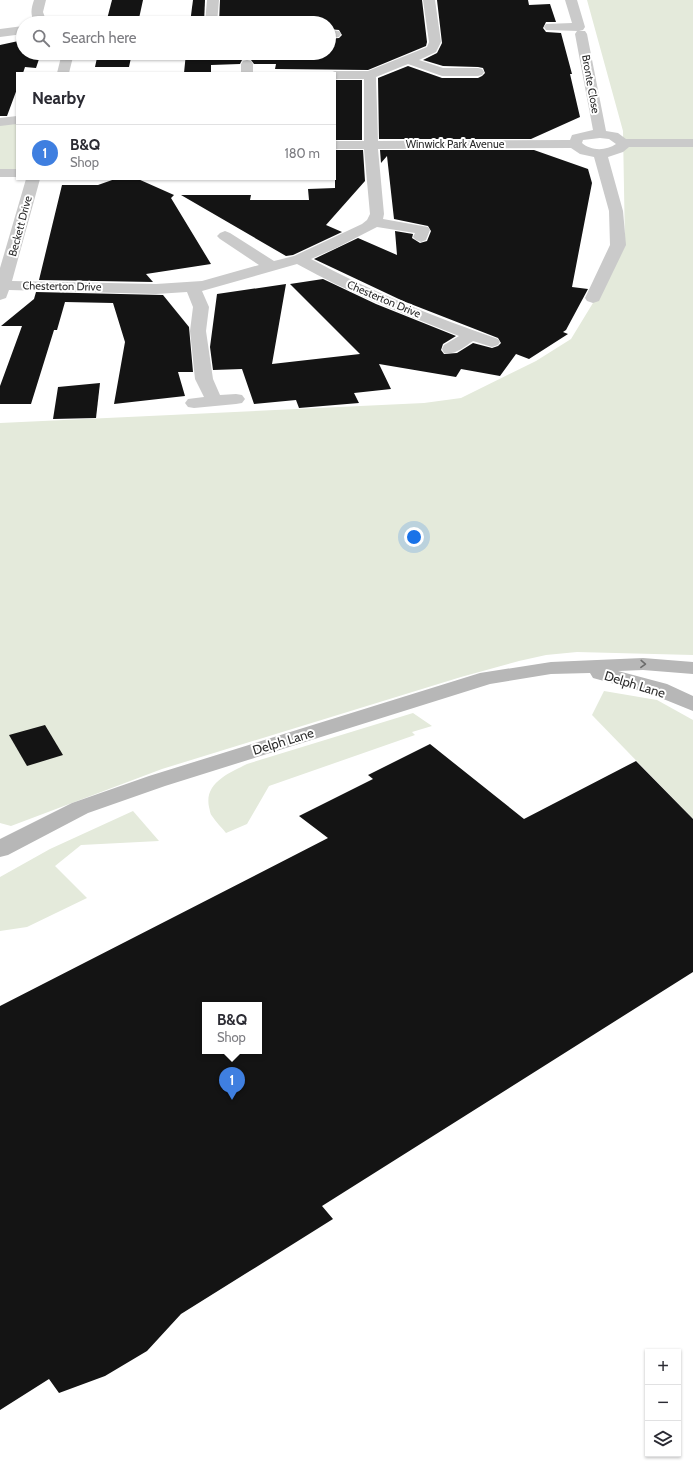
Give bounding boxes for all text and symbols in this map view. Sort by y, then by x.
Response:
search box [16,16,336,60]
icon: search [30,27,52,49]
text: Search here [62,29,137,47]
street label: Bronte Close [579,54,603,115]
text: Nearby [32,88,85,108]
text: B&Q [70,136,100,154]
street label: Winwick Park Avenue [406,137,505,151]
text: 1 [43,145,47,161]
text: 180 m [284,145,320,161]
text: Shop [70,154,99,170]
street label: Beckett Drive [5,194,35,258]
street label: Chesterton Drive [345,277,423,321]
street label: Chesterton Drive [23,278,102,294]
your location [404,527,424,547]
one-way arrow [640,660,646,668]
street label: Delph Lane [603,667,668,701]
street label: Delph Lane [251,724,316,758]
popup [202,1002,262,1054]
text: B&Q [217,1011,247,1029]
text: Shop [217,1029,246,1045]
pin: 1 [219,1067,245,1100]
map controls [645,1349,681,1457]
button: + [645,1349,681,1385]
button: − [645,1385,681,1421]
button: layers [645,1421,681,1457]

